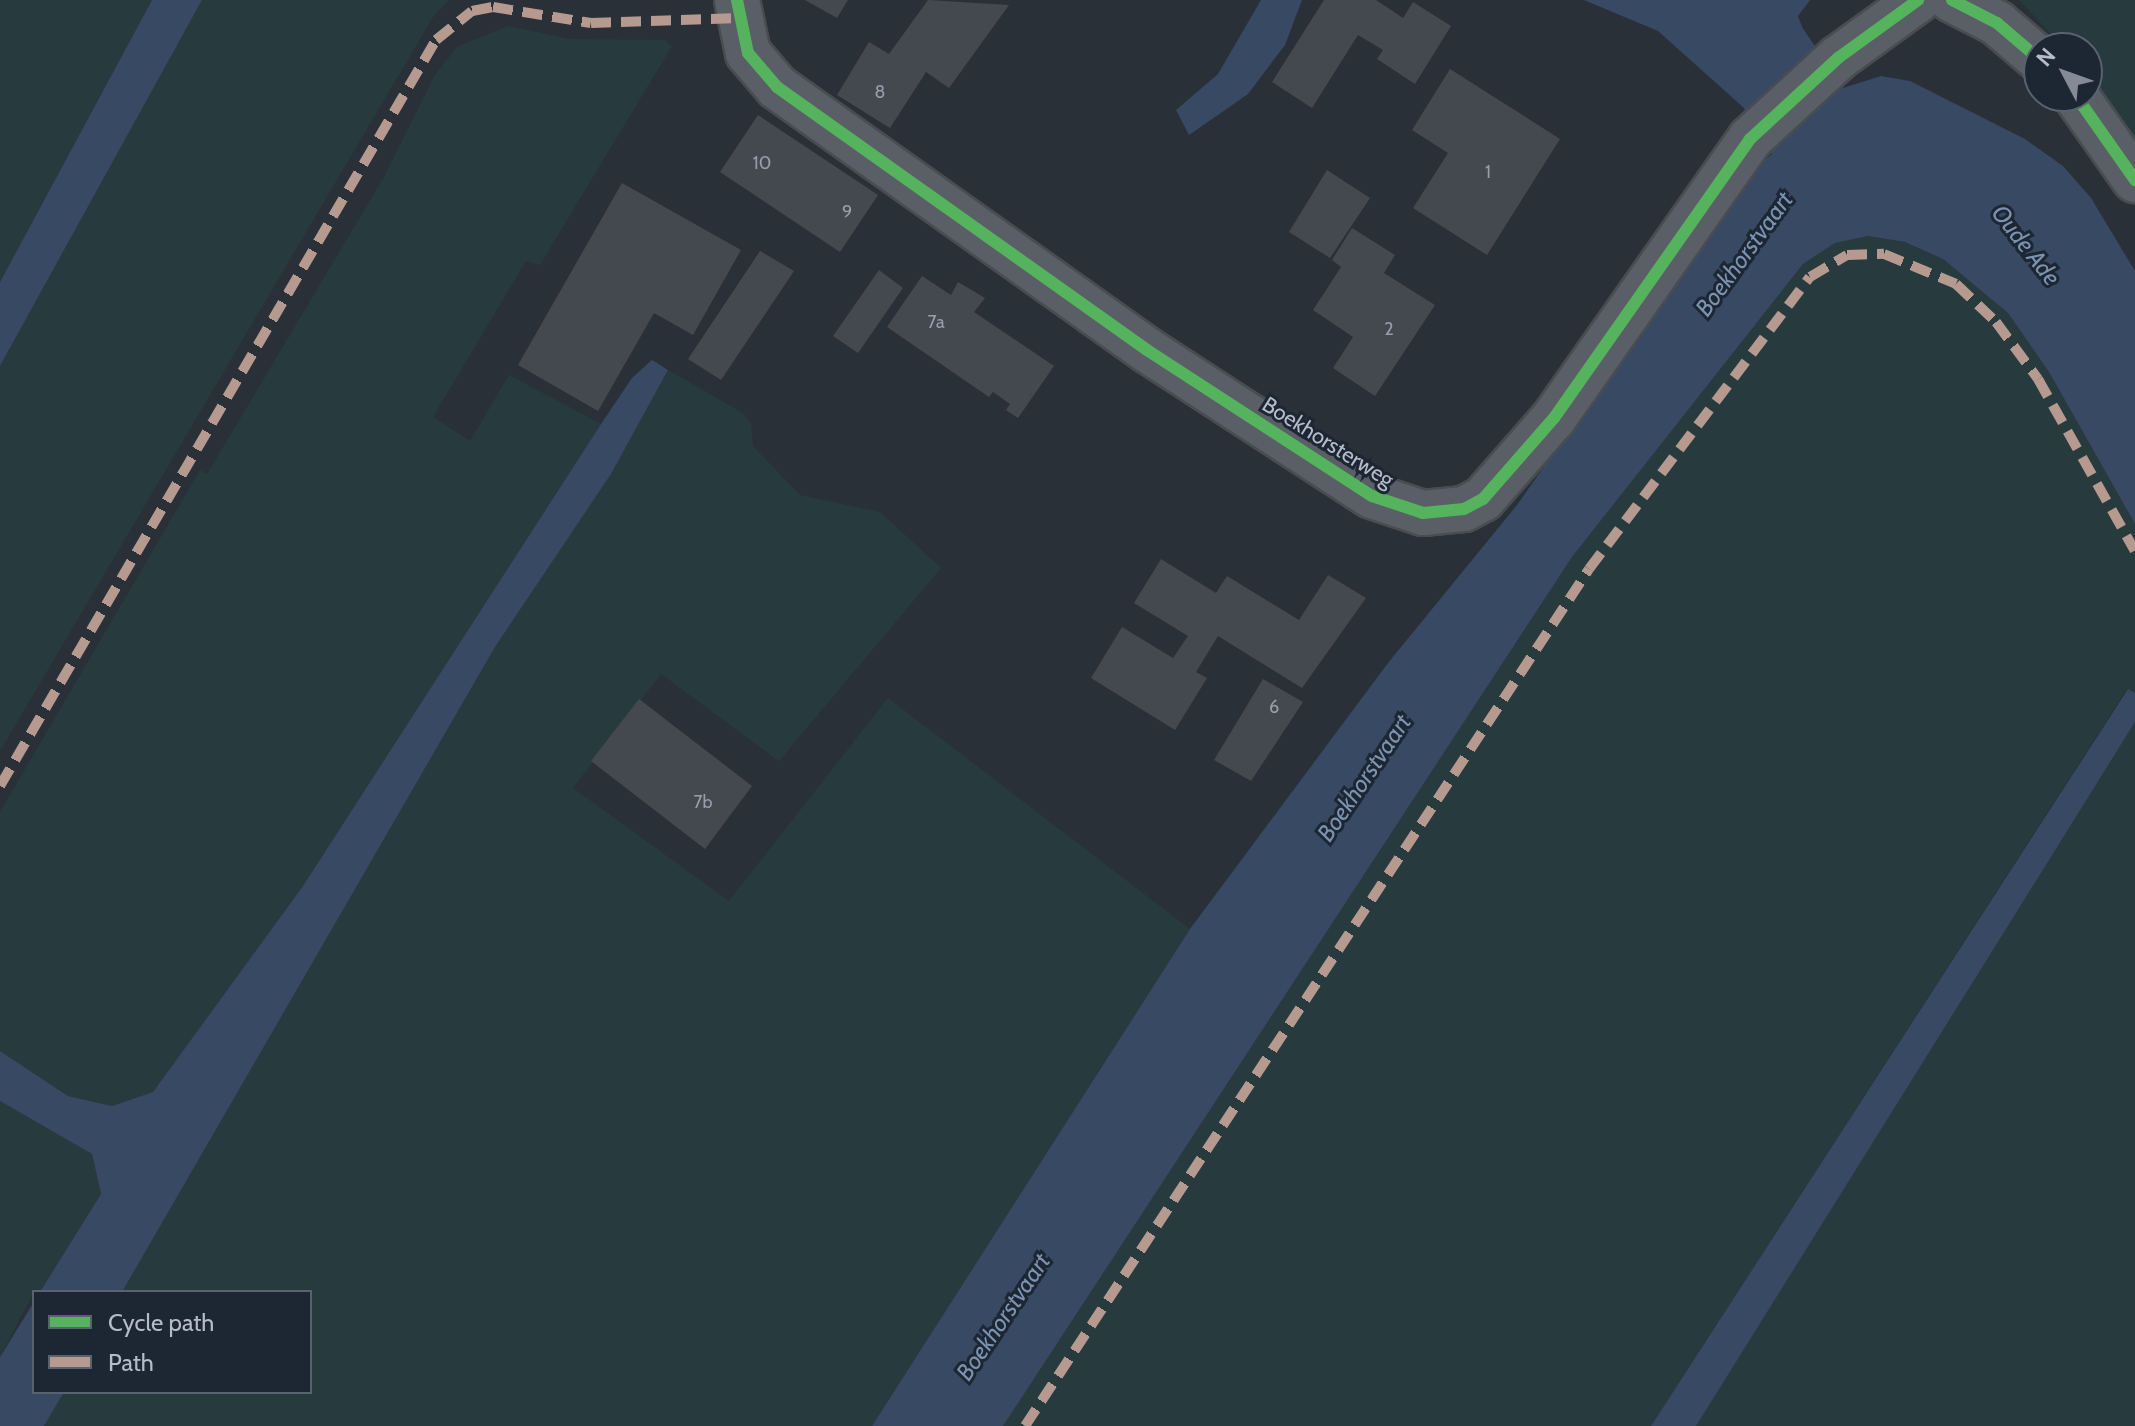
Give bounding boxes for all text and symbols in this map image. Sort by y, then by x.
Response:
north arrow [2023,32,2103,112]
text: N [2031,43,2061,72]
house number: 8 [875,81,885,103]
house number: 10 [753,152,771,174]
house number: 1 [1485,161,1491,183]
water label: Boekhorstvaart [1689,186,1799,322]
water label: Oude Ade [1986,199,2066,291]
house number: 9 [842,201,852,223]
house number: 7a [927,311,945,333]
house number: 2 [1384,318,1394,340]
street label: Boekhorsterweg [1257,391,1399,493]
house number: 6 [1269,696,1279,718]
water label: Boekhorstvaart [1311,709,1417,847]
house number: 7b [693,791,713,813]
water label: Boekhorstvaart [950,1248,1056,1386]
legend [32,1290,312,1394]
text: Cycle path [108,1308,214,1337]
text: Path [108,1348,154,1377]

